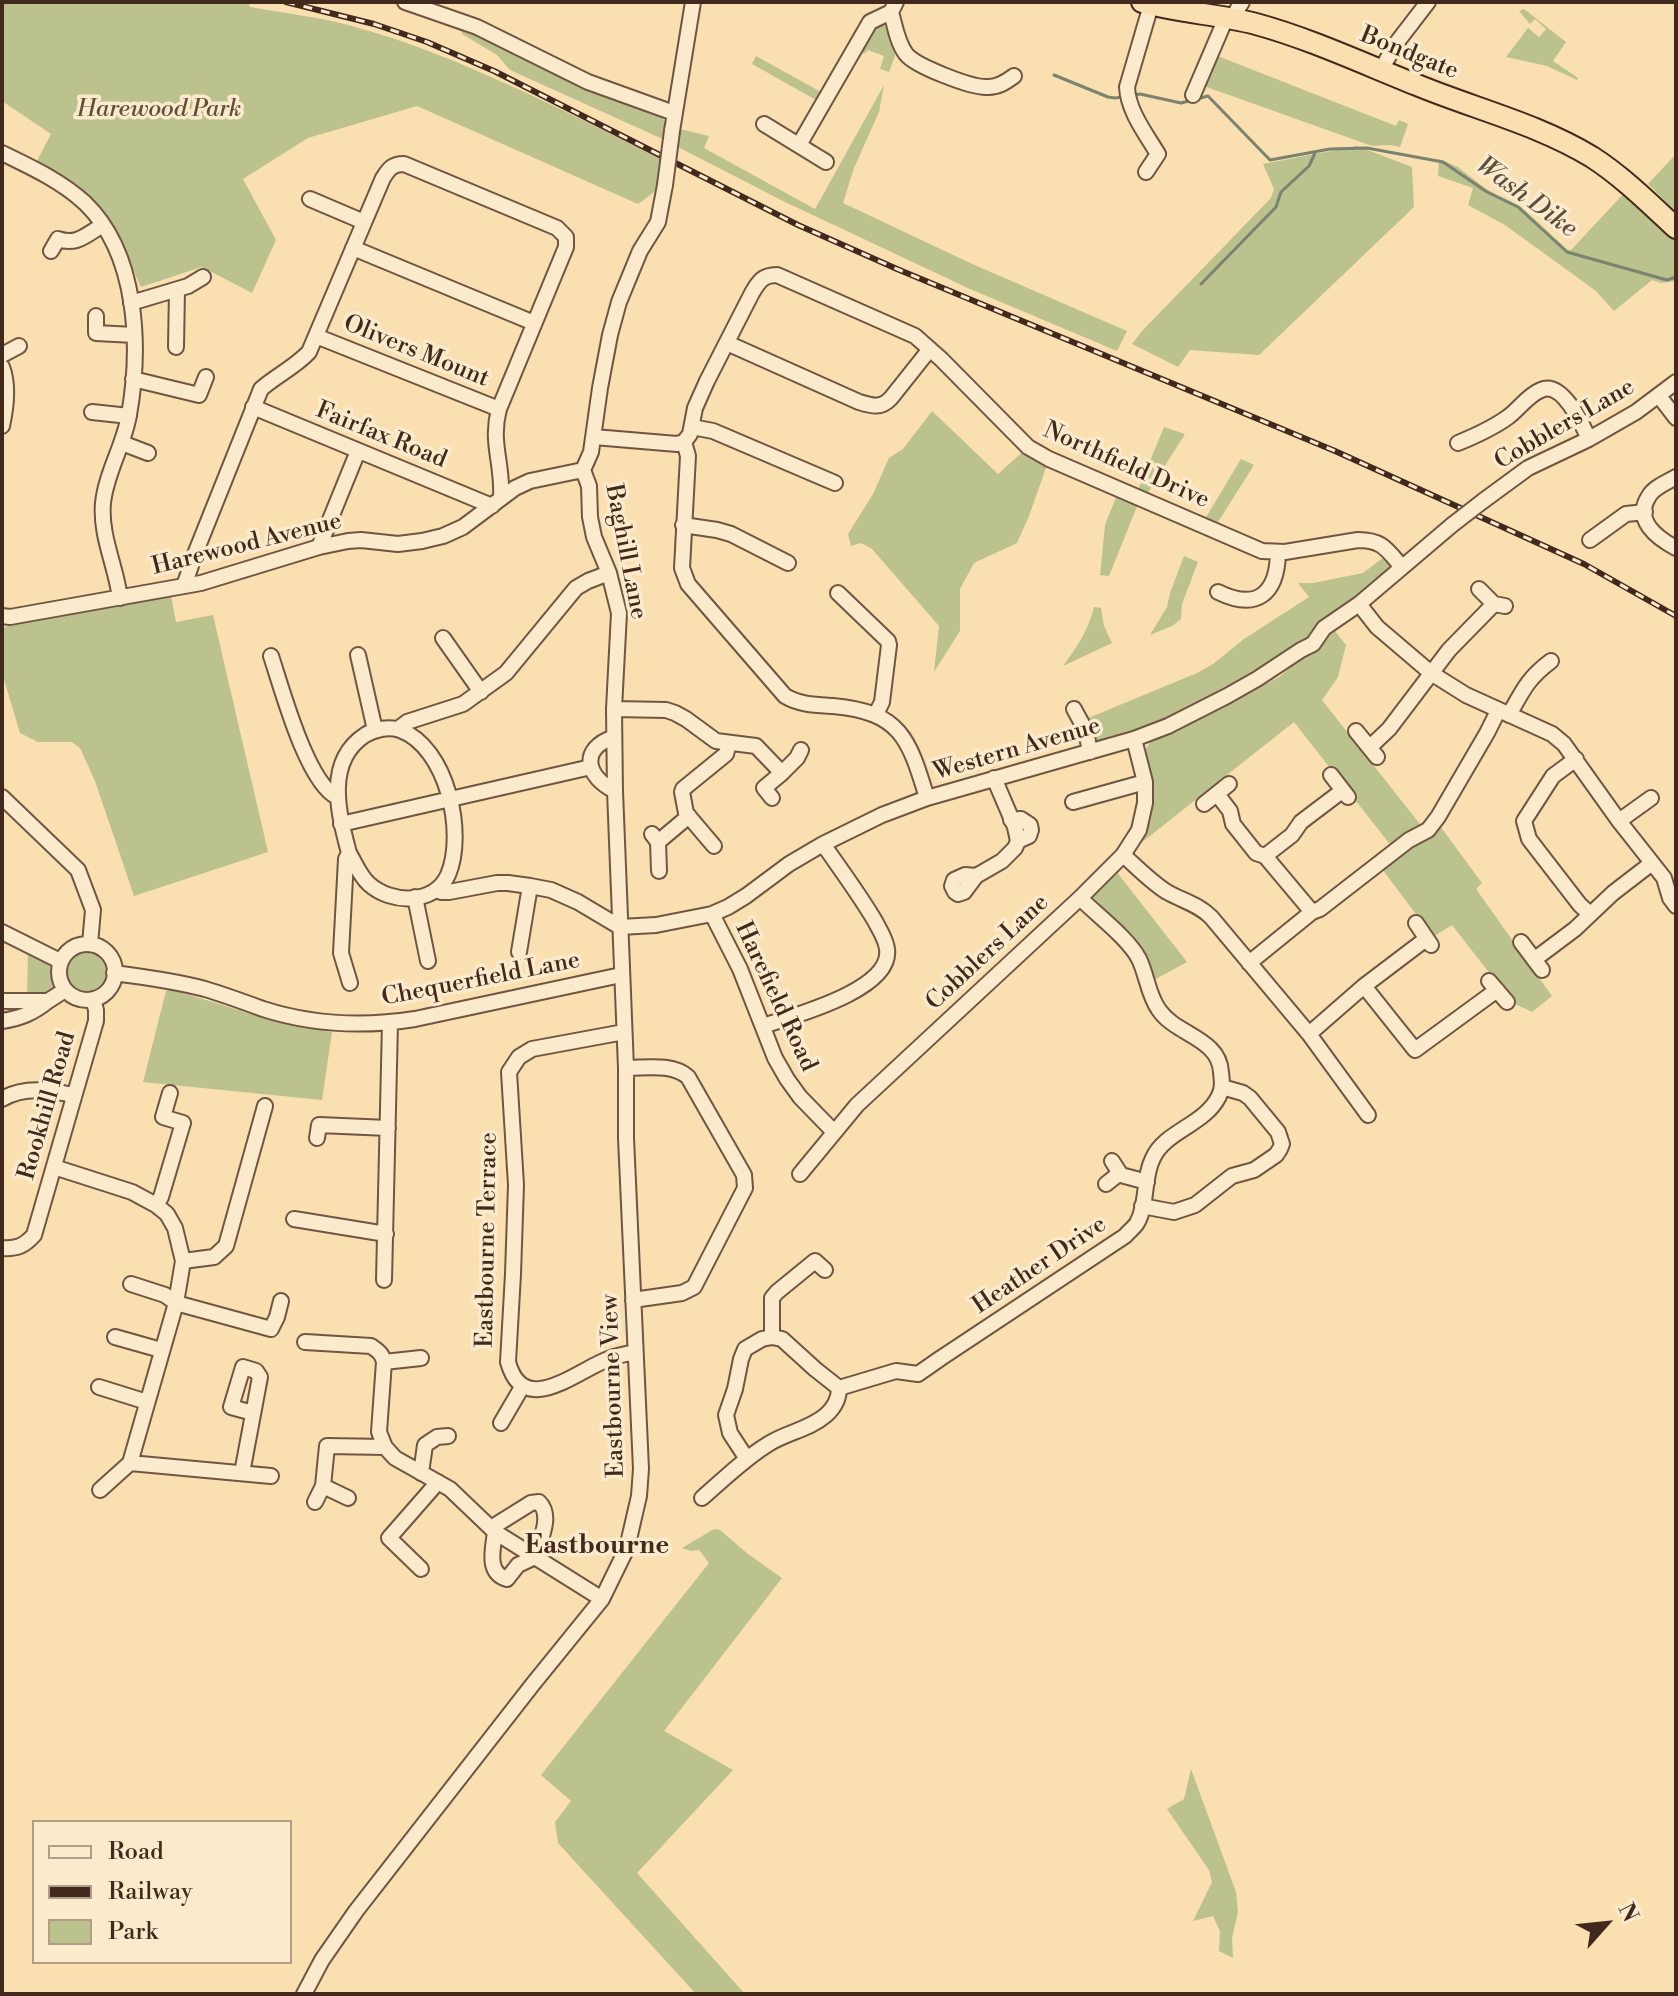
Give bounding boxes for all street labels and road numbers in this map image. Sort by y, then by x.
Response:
street label: Bondgate [1356,21,1462,87]
street label: Olivers Mount [339,310,493,394]
street label: Cobblers Lane [1490,373,1640,477]
street label: Fairfax Road [311,397,451,475]
street label: Northfield Drive [1038,416,1214,516]
street label: Baghill Lane [598,482,652,622]
street label: Harewood Avenue [149,507,345,583]
street label: Western Avenue [930,712,1104,788]
street label: Cobblers Lane [921,889,1055,1017]
street label: Harefield Road [728,918,822,1076]
street label: Chequerfield Lane [379,947,583,1013]
street label: Rookhill Road [13,1029,83,1183]
street label: Eastbourne Terrace [472,1132,504,1348]
street label: Heather Drive [968,1211,1112,1321]
street label: Eastbourne View [596,1294,632,1478]

